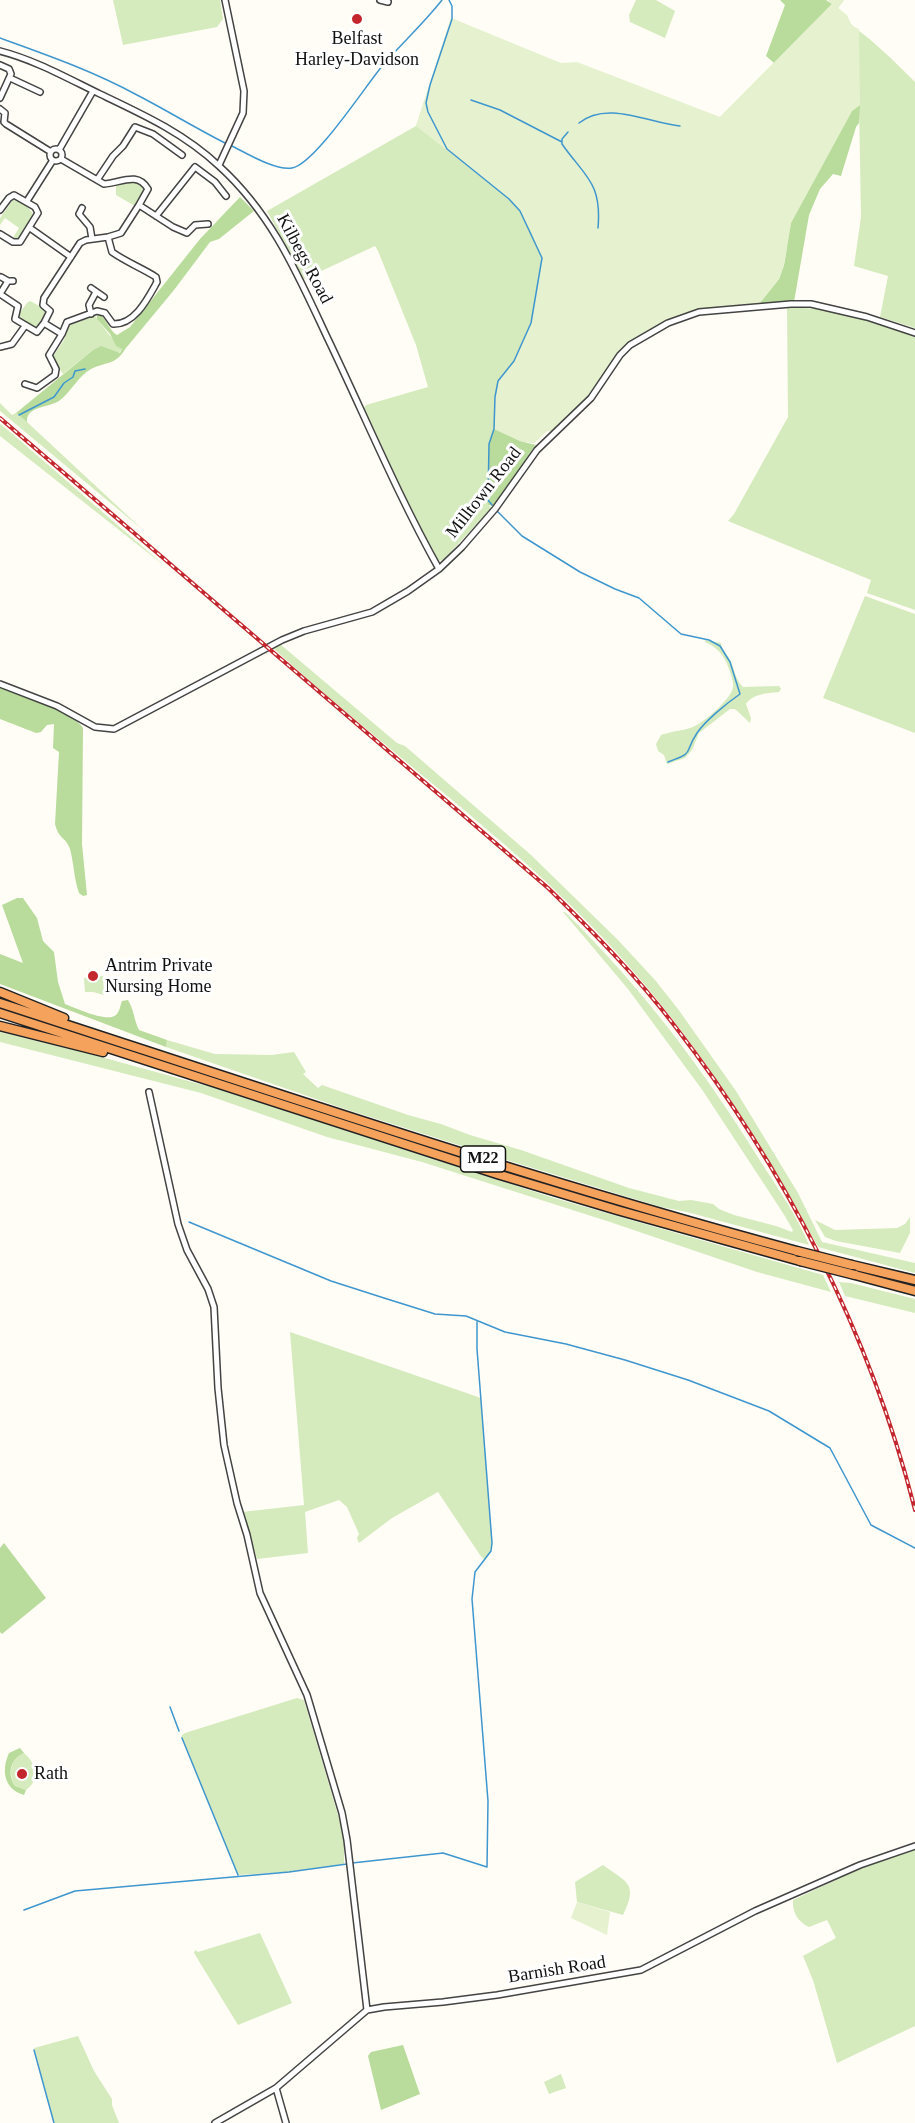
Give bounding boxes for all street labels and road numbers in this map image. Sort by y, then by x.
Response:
street label: Kilbegs Road [271,210,337,308]
street label: Milltown Road [442,443,526,543]
road number: M22 [460,1146,506,1172]
street label: Barnish Road [507,1952,607,1988]

